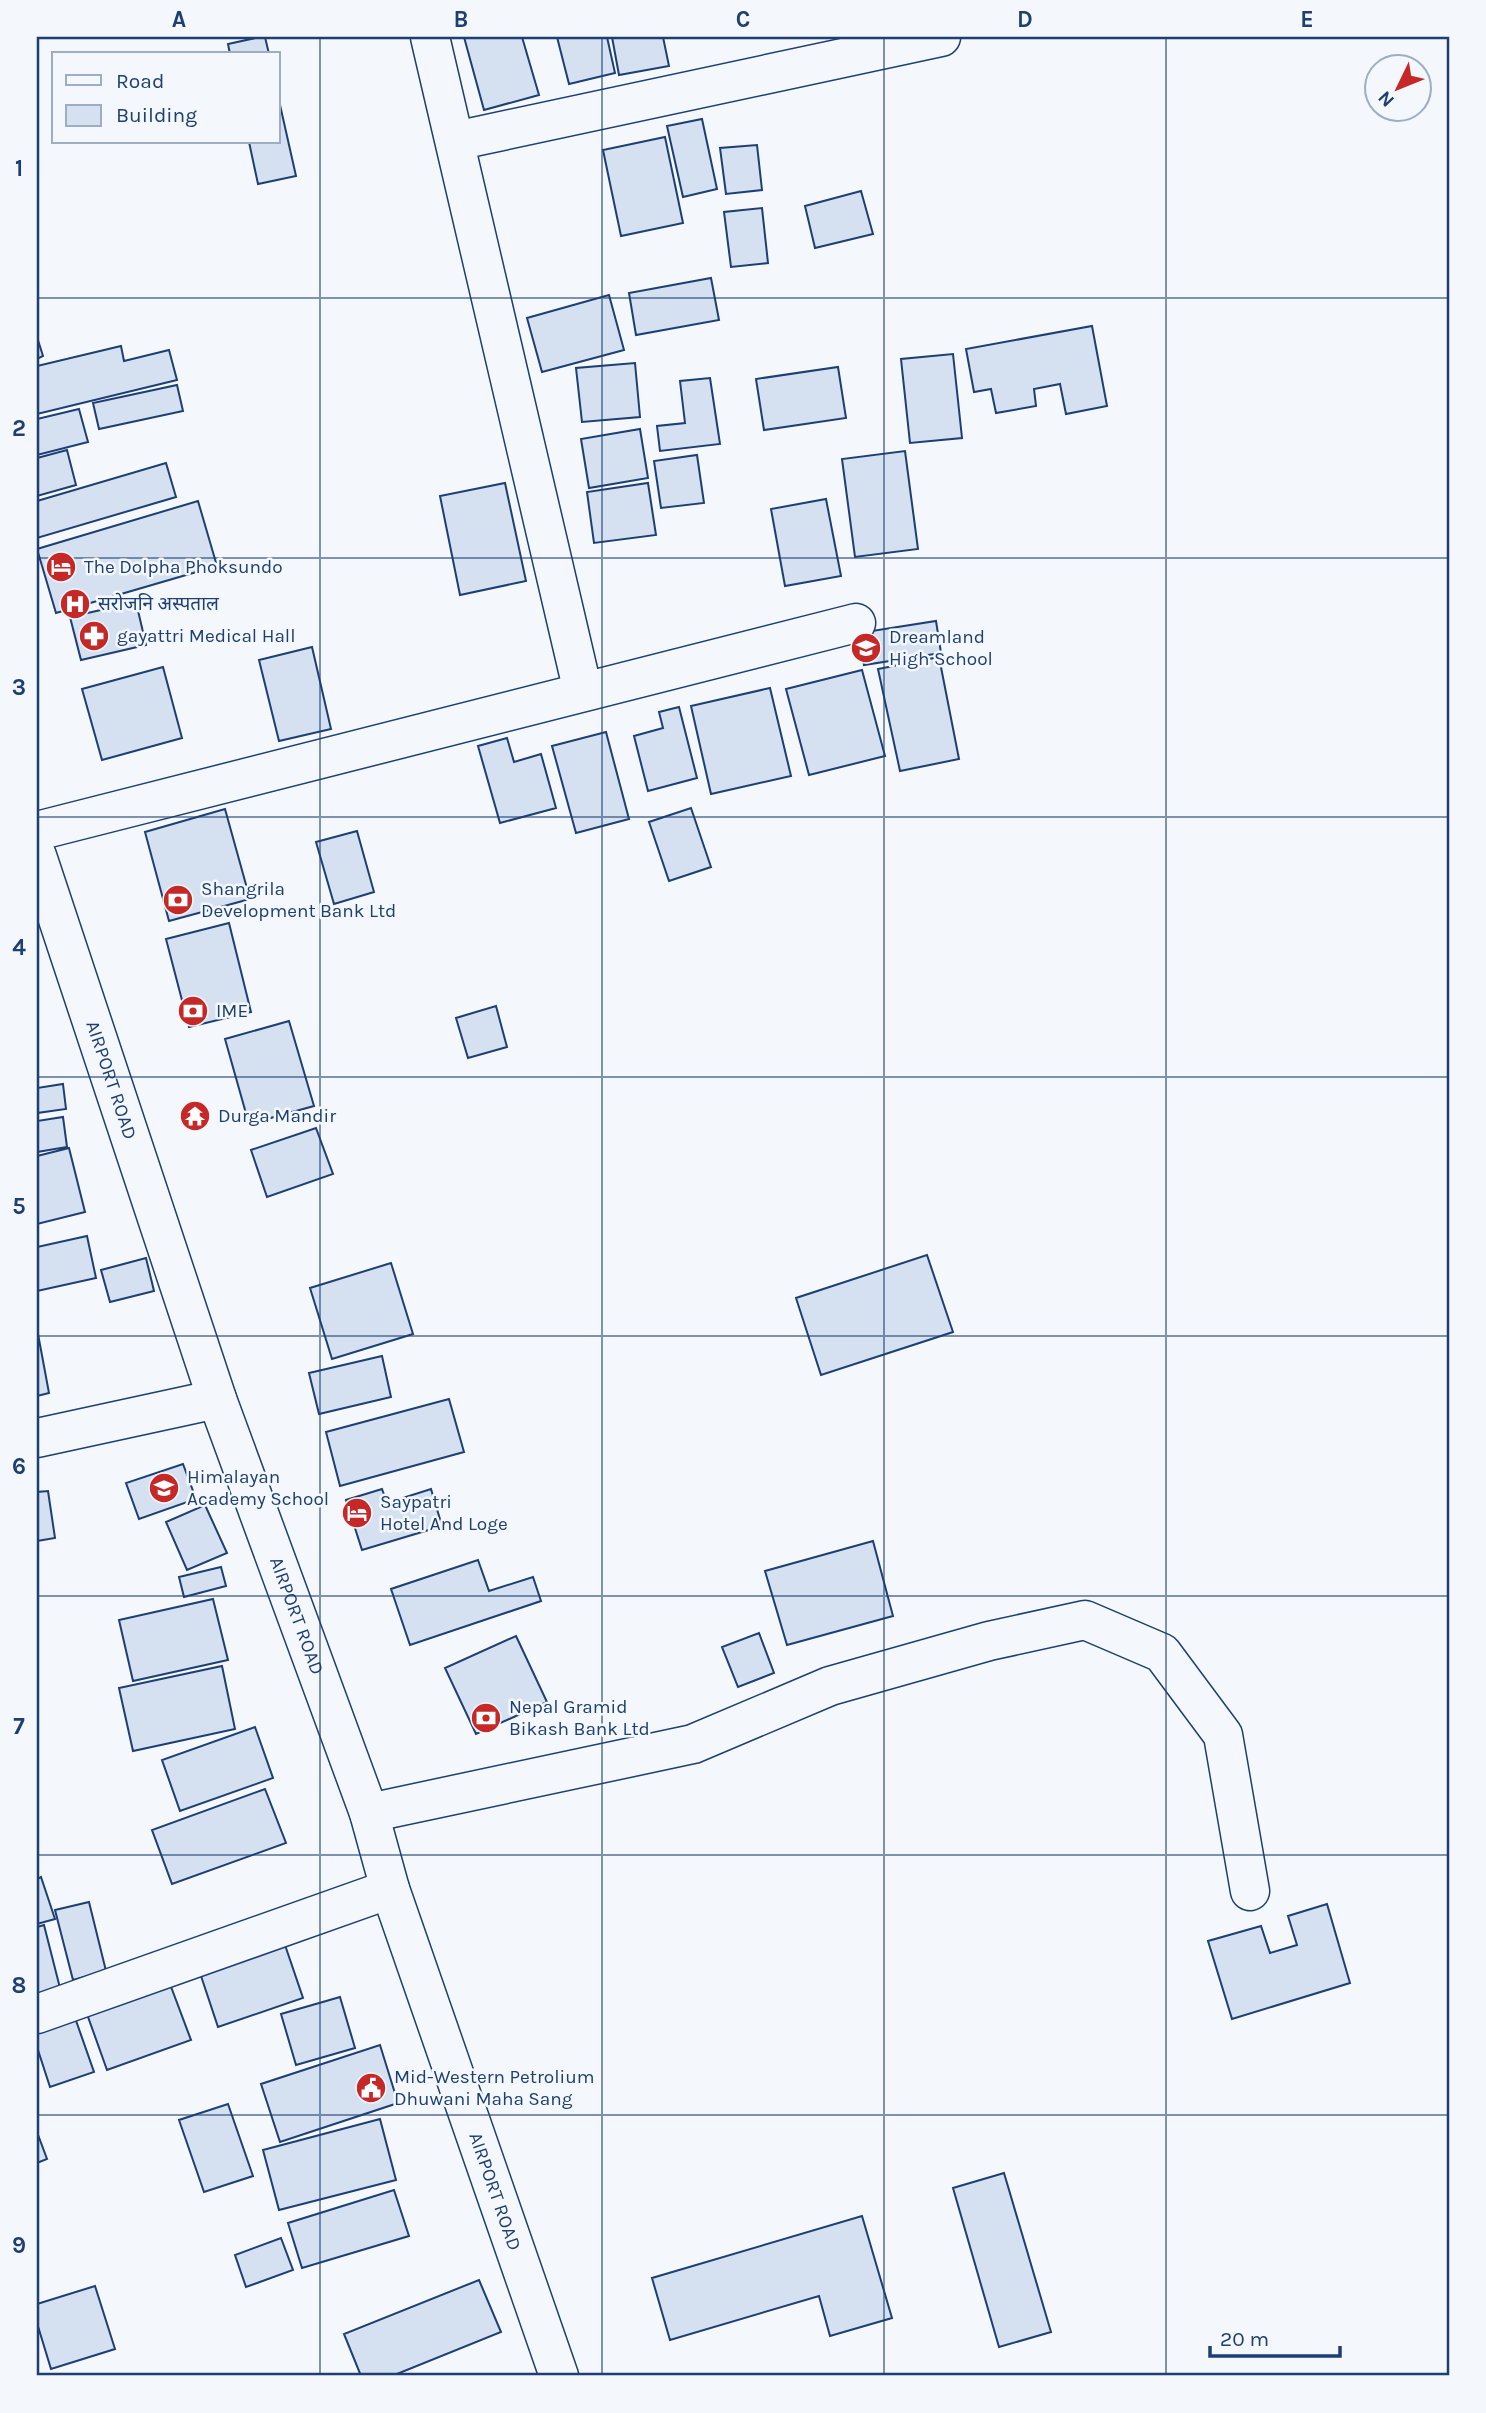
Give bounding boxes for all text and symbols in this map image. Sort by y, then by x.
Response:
text: A [172,6,186,33]
text: B [454,6,468,33]
text: C [736,6,750,33]
text: D [1017,6,1033,33]
text: E [1300,6,1314,33]
legend [52,52,280,144]
north arrow [1364,52,1434,122]
text: Road [116,69,164,93]
text: N [1374,86,1399,111]
text: Building [116,103,197,127]
text: 1 [15,155,23,182]
text: 2 [12,415,26,442]
hotel icon: The Dolpha Phoksundo [44,550,78,584]
place label: The Dolpha Phoksundo [84,556,283,578]
hospital icon: सराेजनि अस्पताल [58,587,92,621]
place label: सराेजनि अस्पताल [98,592,220,615]
pharmacy icon: gayattri Medical Hall [77,619,111,653]
place label: gayattri Medical Hall [117,625,296,647]
place label: Dreamland High School [889,626,993,670]
school or university icon: Dreamland High School [849,631,883,665]
text: 3 [12,674,26,701]
place label: Shangrila Development Bank Ltd [201,878,396,922]
bank icon: Shangrila Development Bank Ltd [161,883,195,917]
text: 4 [12,934,26,961]
bank icon: IME [176,994,210,1028]
place label: IME [216,1000,248,1022]
street label: AIRPORT ROAD [81,1018,141,1142]
temple icon: Durga Mandir [178,1099,212,1133]
place label: Durga Mandir [218,1105,336,1127]
text: 5 [12,1193,26,1220]
text: 6 [12,1453,26,1480]
place label: Himalayan Academy School [187,1466,329,1510]
school or university icon: Himalayan Academy School [147,1471,181,1505]
place label: Saypatri Hotel And Loge [380,1491,508,1535]
hotel icon: Saypatri Hotel And Loge [340,1496,374,1530]
street label: AIRPORT ROAD [265,1554,328,1678]
place label: Nepal Gramid Bikash Bank Ltd [509,1696,650,1740]
bank icon: Nepal Gramid Bikash Bank Ltd [469,1701,503,1735]
text: 7 [13,1713,25,1740]
text: 8 [12,1972,26,1999]
place label: Mid-Western Petrolium Dhuwani Maha Sang [394,2066,594,2110]
public building icon: Mid-Western Petrolium Dhuwani Maha Sang [354,2071,388,2105]
street label: AIRPORT ROAD [464,2129,526,2253]
text: 9 [12,2232,26,2259]
scale bar [1210,2315,1339,2359]
text: 20 m [1220,2327,1269,2351]

